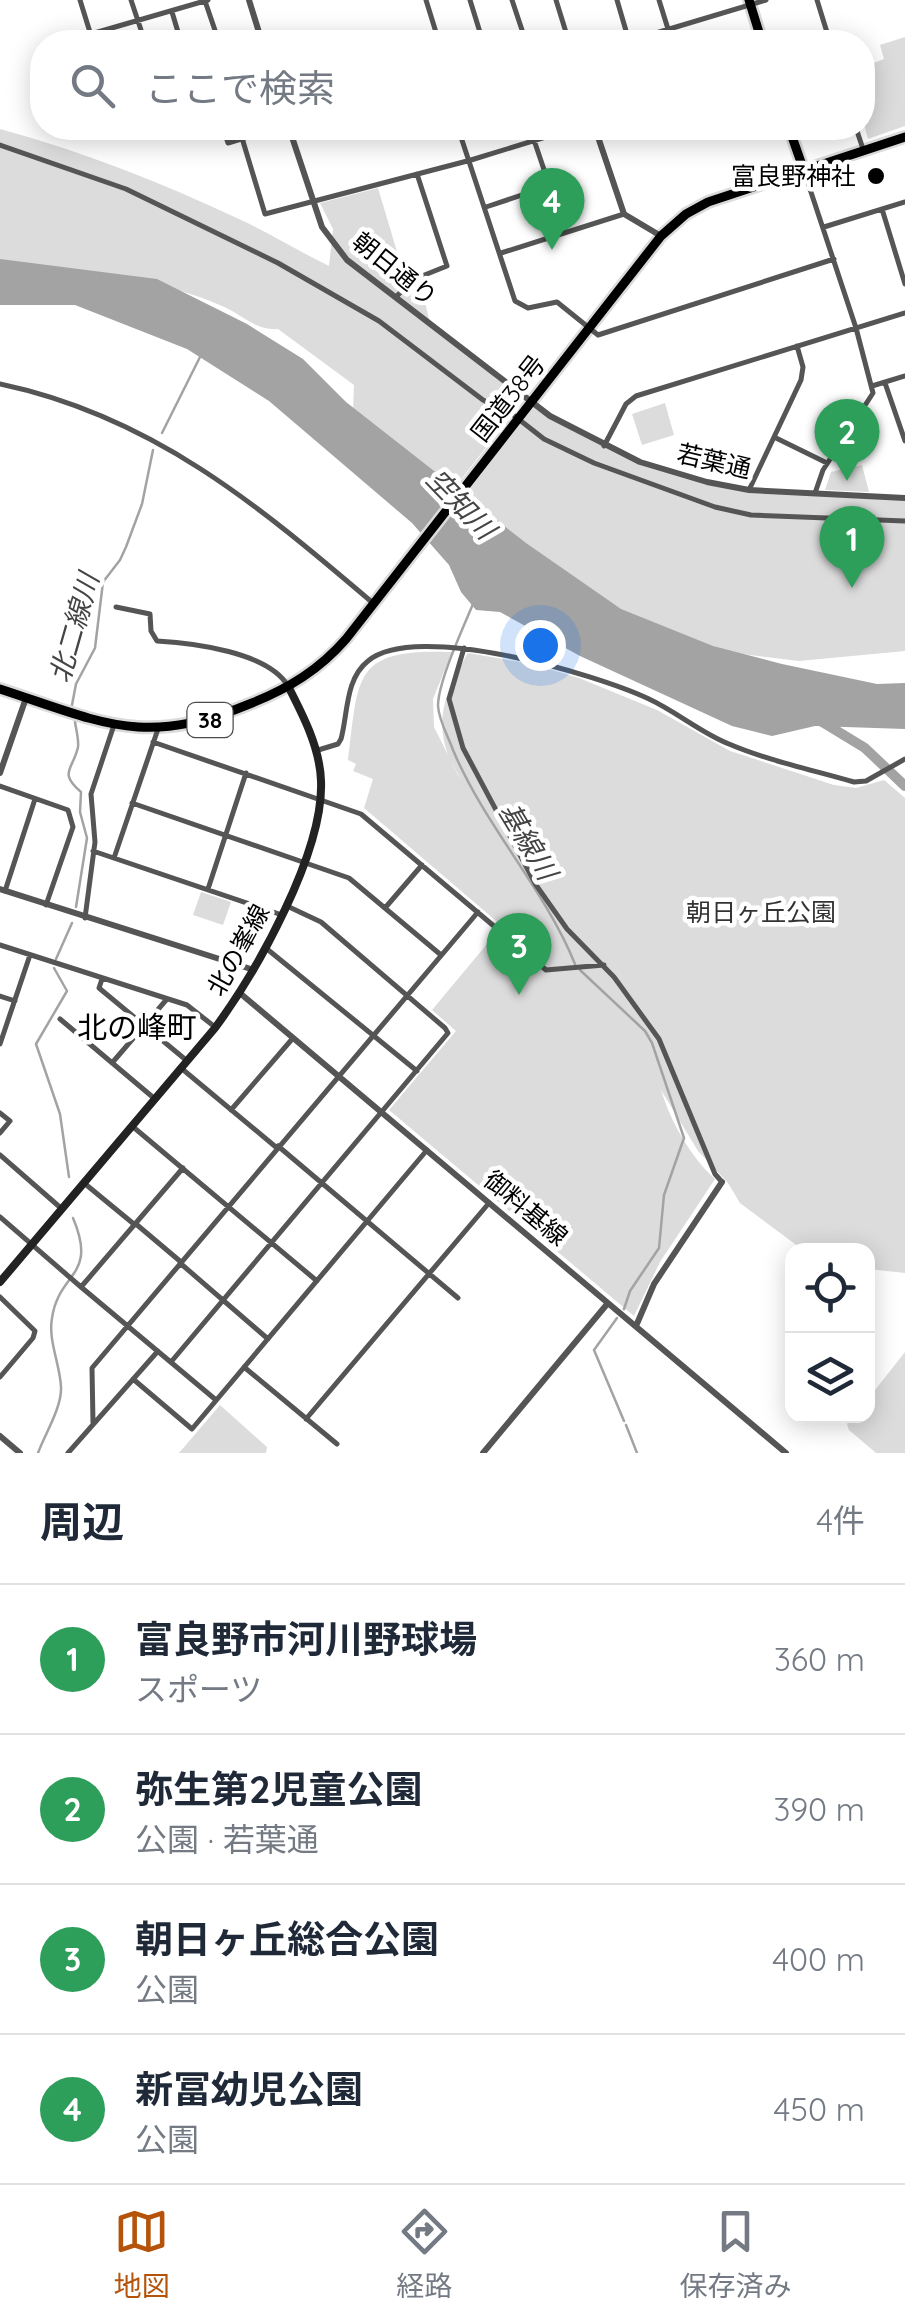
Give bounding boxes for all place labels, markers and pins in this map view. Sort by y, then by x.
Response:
place label: 富良野神社 [731,160,856,191]
marker: 富良野神社 [865,165,887,187]
pin: 4 [520,168,584,250]
pin: 2 [814,398,880,481]
pin: 1 [820,506,884,588]
pin: 3 [486,912,552,995]

